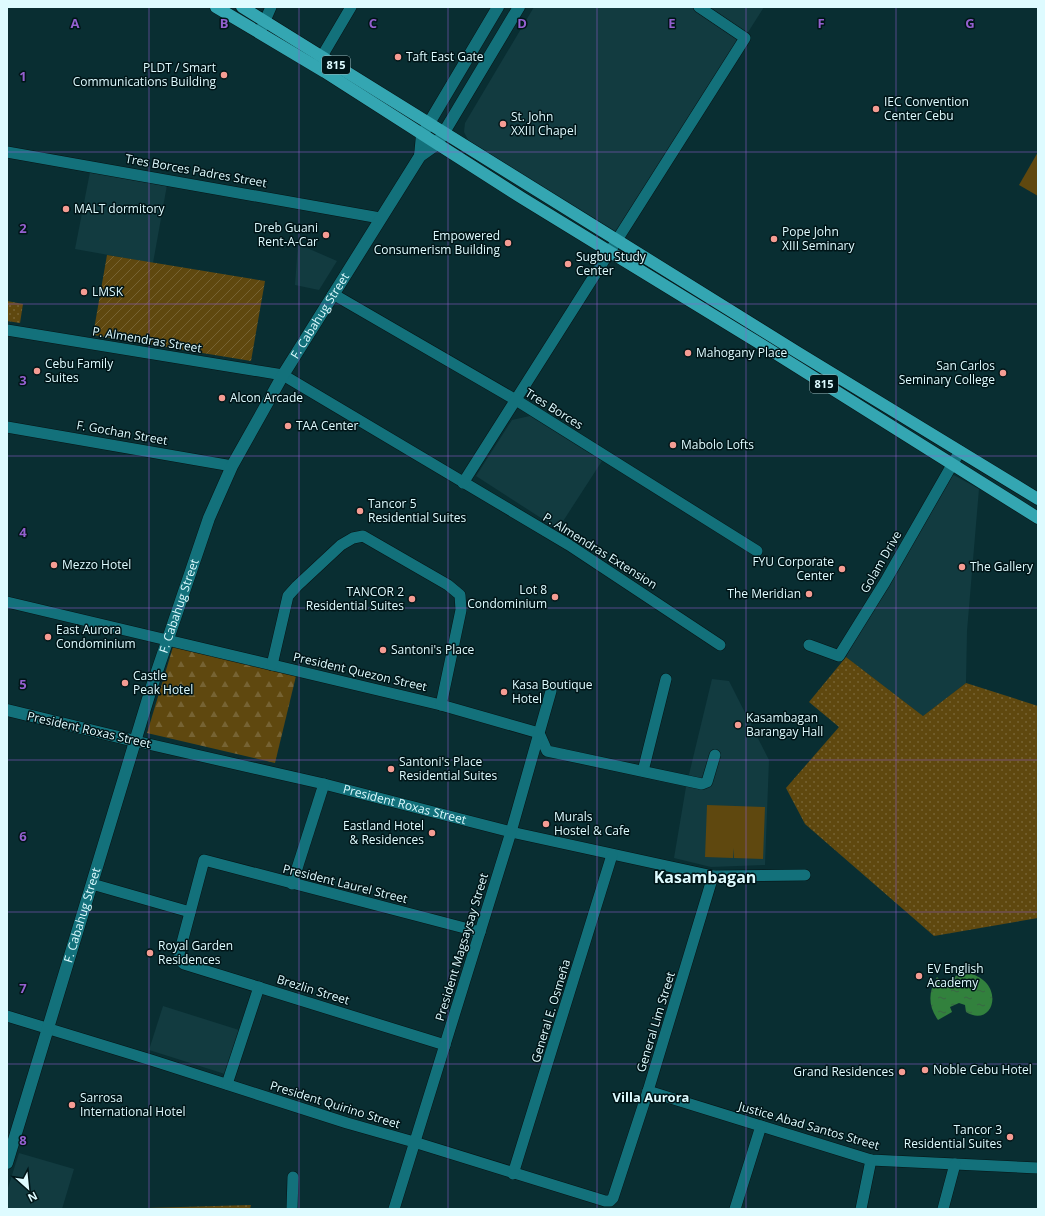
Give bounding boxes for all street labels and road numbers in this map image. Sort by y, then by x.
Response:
road number: 815 [322,56,350,74]
street label: Tres Borces Padres Street [124,150,268,191]
street label: F. Cabahug Street [286,269,353,362]
street label: P. Almendras Street [91,322,203,357]
road number: 815 [810,375,838,393]
street label: Tres Borces [522,384,587,433]
street label: F. Gochan Street [75,416,169,449]
street label: P. Almendras Extension [540,508,661,593]
street label: Golam Drive [856,527,905,596]
street label: F. Cabahug Street [155,556,203,655]
street label: President Quezon Street [292,648,429,695]
street label: President Roxas Street [26,707,153,752]
street label: President Roxas Street [341,780,468,828]
street label: President Laurel Street [281,860,409,907]
street label: F. Cabahug Street [59,865,104,965]
street label: President Magsaysay Street [431,871,492,1023]
street label: General E. Osmeña [527,957,574,1065]
street label: General Lim Street [632,969,679,1074]
street label: Brezlin Street [275,970,352,1009]
street label: President Quirino Street [268,1077,402,1132]
street label: Justice Abad Santos Street [736,1097,882,1154]

